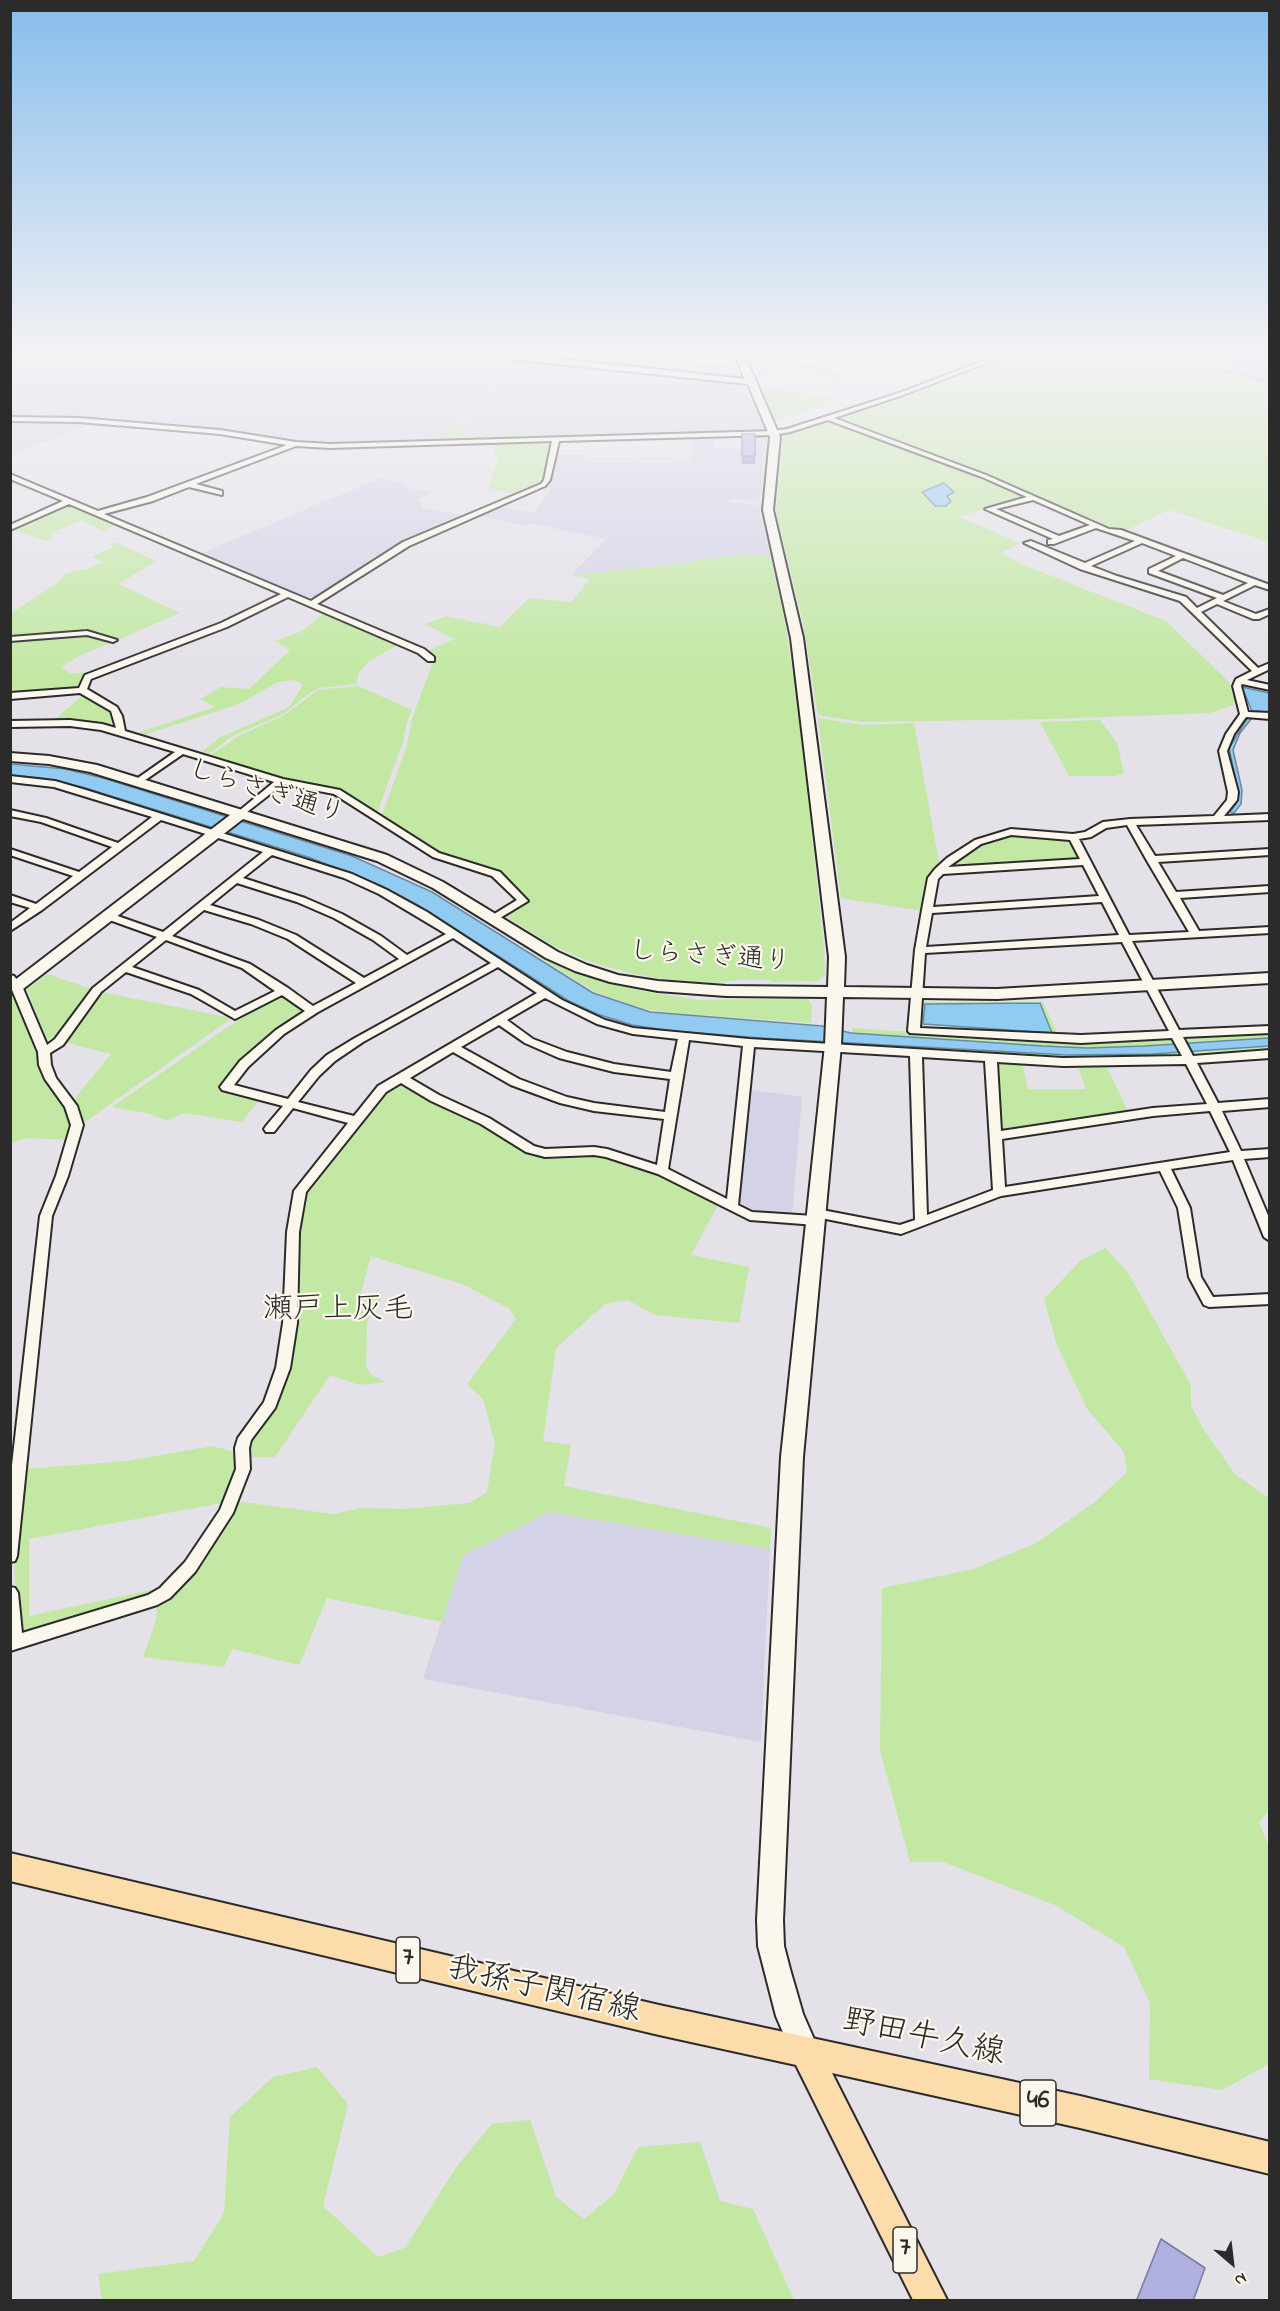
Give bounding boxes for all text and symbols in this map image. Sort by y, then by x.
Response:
street label: しらさぎ通り [184,755,348,833]
street label: しらさぎ通り [628,937,792,981]
district label: 瀬戸上灰毛 [263,1294,413,1330]
road number: 7 [396,1937,420,1983]
street label: 我孫子関宿線 [442,1950,644,2034]
street label: 野田牛久線 [838,2003,1008,2077]
road number: 46 [1020,2080,1056,2126]
road number: 7 [893,2227,917,2273]
north arrow [1202,2233,1262,2293]
text: N [1230,2266,1251,2292]

